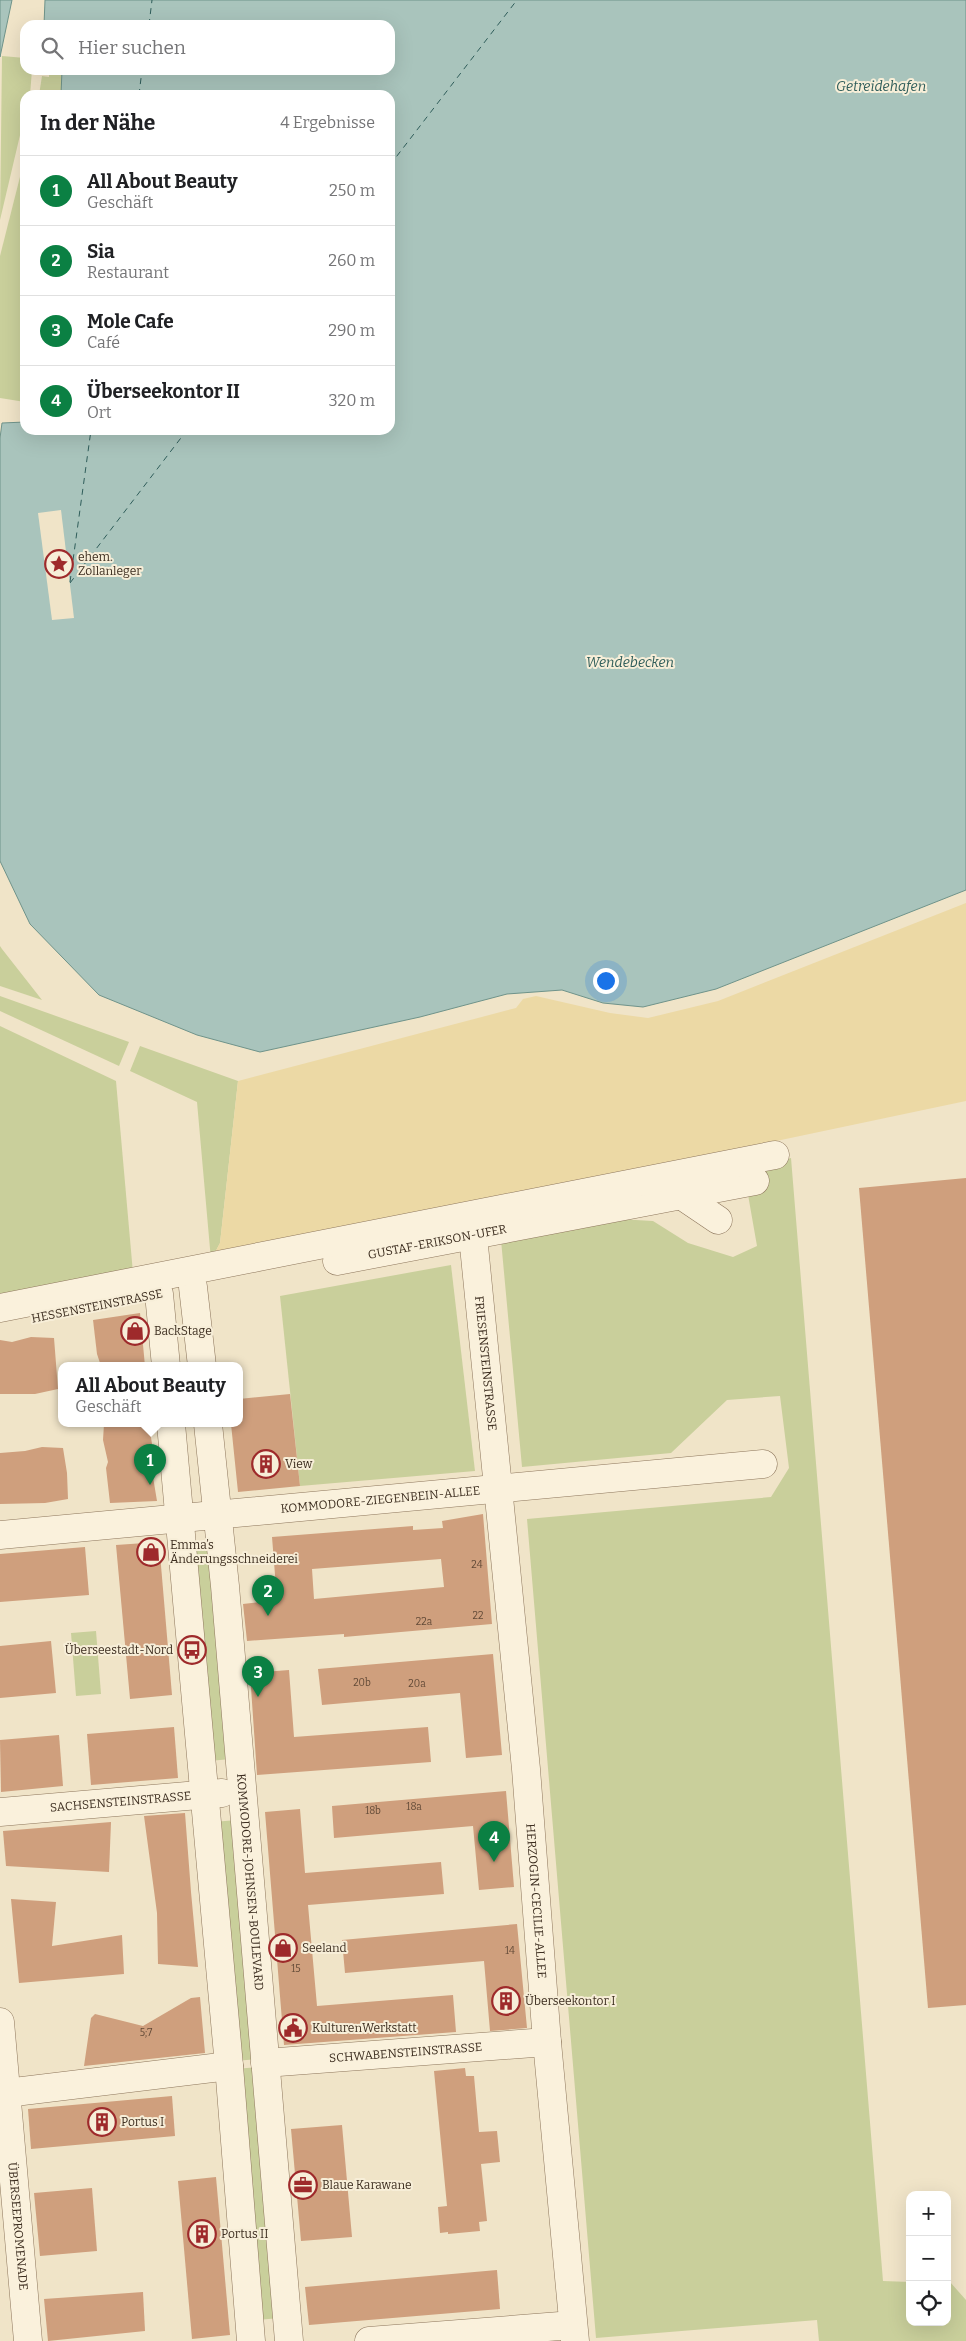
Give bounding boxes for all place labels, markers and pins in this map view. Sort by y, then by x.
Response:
place icon: ehem. Zollanleger [44,549,74,579]
place label: ehem. Zollanleger [78,550,142,578]
shop icon: BackStage [120,1316,150,1346]
place label: BackStage [154,1324,212,1338]
pin: 1 [134,1444,166,1485]
building icon: View [251,1449,281,1479]
place label: View [285,1457,313,1471]
shop icon: Emma’s Änderungsschneiderei [136,1537,166,1567]
place label: Emma’s Änderungsschneiderei [170,1538,298,1566]
pin: 2 [252,1575,284,1616]
bus stop icon: Überseestadt-Nord [177,1635,207,1665]
place label: Überseestadt-Nord [65,1642,173,1657]
pin: 3 [242,1656,274,1697]
pin: 4 [478,1821,510,1862]
shop icon: Seeland [268,1933,298,1963]
place label: Seeland [302,1941,347,1955]
building icon: Überseekontor I [491,1986,521,2016]
place label: Überseekontor I [525,1993,615,2008]
public building icon: KulturenWerkstatt [278,2013,308,2043]
place label: KulturenWerkstatt [312,2021,417,2035]
building icon: Portus I [87,2107,117,2137]
place label: Portus I [121,2115,164,2129]
office icon: Blaue Karawane [288,2170,318,2200]
place label: Blaue Karawane [322,2178,412,2192]
building icon: Portus II [187,2219,217,2249]
place label: Portus II [221,2227,269,2241]

